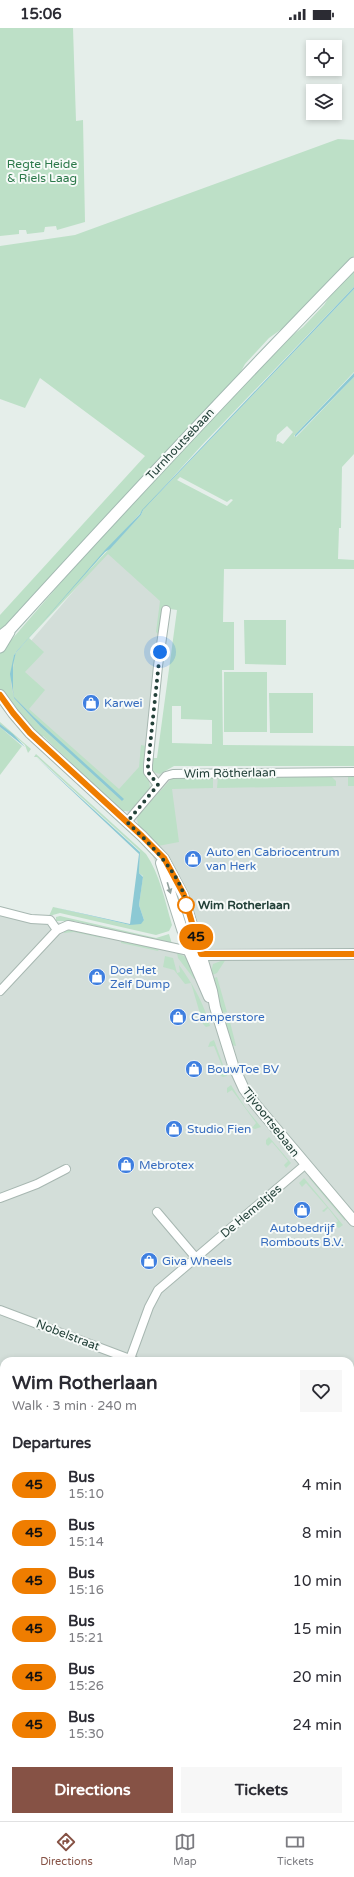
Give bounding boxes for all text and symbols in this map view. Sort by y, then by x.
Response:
text: 15:06 [20,5,62,23]
map controls [306,40,342,120]
button: locate [306,40,342,76]
button: layers [306,84,342,120]
park label: Regte Heide & Riels Laag [7,157,77,185]
street label: Turnhoutsebaan [143,405,217,483]
your location [150,642,170,662]
shop icon: Karwei [81,693,101,713]
place label: Karwei [104,696,143,710]
street label: Wim Rötherlaan [184,765,276,781]
place label: Auto en Cabriocentrum van Herk [206,845,340,873]
shop icon: Auto en Cabriocentrum van Herk [183,849,203,869]
one-way arrow [166,882,172,894]
marker: Wim Rotherlaan [177,896,195,914]
place label: Wim Rotherlaan [198,898,290,912]
line badge: 45 [178,924,214,950]
text: 45 [187,928,205,945]
place label: Doe Het Zelf Dump [110,963,170,991]
shop icon: Doe Het Zelf Dump [87,967,107,987]
shop icon: Camperstore [168,1007,188,1027]
place label: Camperstore [191,1010,265,1024]
shop icon: BouwToe BV [184,1059,204,1079]
place label: BouwToe BV [207,1062,280,1076]
street label: Tijvoortsebaan [240,1085,302,1159]
shop icon: Studio Fien [164,1119,184,1139]
place label: Studio Fien [187,1122,251,1136]
shop icon: Mebrotex [116,1155,136,1175]
place label: Mebrotex [139,1158,194,1172]
street label: De Hemeltjes [218,1181,285,1241]
shop icon: Autobedrijf Rombouts B.V. [292,1200,312,1220]
place label: Autobedrijf Rombouts B.V. [260,1221,344,1249]
shop icon: Giva Wheels [139,1251,159,1271]
place label: Giva Wheels [162,1254,232,1268]
street label: Nobelstraat [34,1316,102,1354]
button: heart [300,1370,342,1412]
text: Wim Rotherlaan [12,1372,158,1394]
text: Walk · 3 min · 240 m [12,1398,137,1414]
text: Departures [12,1434,91,1452]
text: Bus [68,1468,95,1486]
text: 45 [25,1476,43,1493]
text: 4 min [302,1476,342,1494]
text: 15:10 [68,1486,104,1502]
text: Bus [68,1516,95,1534]
text: 45 [25,1524,43,1541]
text: 8 min [302,1524,342,1542]
text: 15:14 [68,1534,104,1550]
text: Bus [68,1564,95,1582]
text: 45 [25,1572,43,1589]
text: 10 min [293,1572,342,1590]
text: 15:16 [68,1582,104,1598]
text: Bus [68,1612,95,1630]
text: 45 [25,1620,43,1637]
text: 15 min [293,1620,342,1638]
text: 15:21 [68,1630,104,1646]
text: Bus [68,1660,95,1678]
text: 45 [25,1668,43,1685]
text: 20 min [293,1668,342,1686]
text: 15:26 [68,1678,104,1694]
text: Bus [68,1708,95,1726]
text: 45 [25,1716,43,1733]
text: 24 min [293,1716,342,1734]
text: 15:30 [68,1726,104,1742]
button: Directions [12,1767,173,1813]
button: Tickets [181,1767,342,1813]
tab: Directions [40,1831,93,1868]
tab: Map [173,1831,197,1868]
tab: Tickets [277,1831,314,1868]

